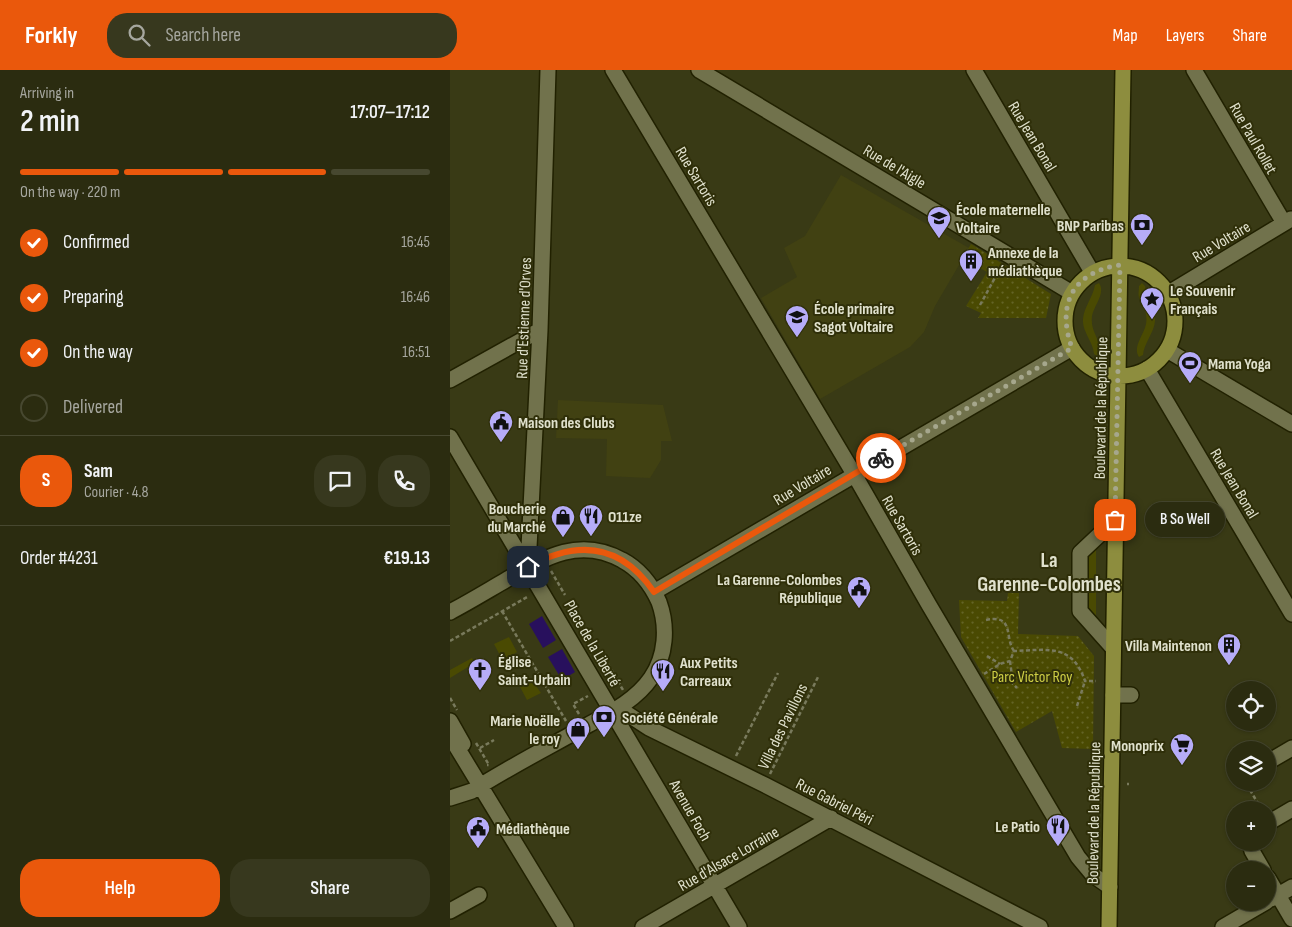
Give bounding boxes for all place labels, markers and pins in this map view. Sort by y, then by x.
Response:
place label: École maternelle Voltaire [956,201,1051,238]
school or university icon: École maternelle Voltaire [926,205,952,239]
bank icon: BNP Paribas [1129,212,1155,246]
place label: BNP Paribas [1057,217,1124,236]
place label: Annexe de la médiathèque [987,244,1062,281]
building icon: Annexe de la médiathèque [958,248,984,282]
place label: Le Souvenir Français [1170,282,1235,319]
place icon: Le Souvenir Français [1139,286,1165,320]
place label: École primaire Sagot Voltaire [814,300,894,337]
school or university icon: École primaire Sagot Voltaire [784,304,810,338]
sports icon: Mama Yoga [1177,350,1203,384]
place label: Mama Yoga [1208,355,1271,374]
public building icon: Maison des Clubs [488,409,514,443]
place label: Maison des Clubs [518,414,615,433]
pin [1094,499,1136,541]
place label: Boucherie du Marché [487,500,546,537]
callout: B So Well [1145,502,1225,538]
restaurant icon: O11ze [578,503,604,537]
shop icon: Boucherie du Marché [550,504,576,538]
place label: O11ze [608,508,642,527]
pin [507,546,549,588]
place label: La Garenne-Colombes République [717,571,842,608]
public building icon: La Garenne-Colombes République [846,575,872,609]
building icon: Villa Maintenon [1216,632,1242,666]
place label: Villa Maintenon [1125,637,1212,656]
place label: Église Saint-Urbain [498,653,571,690]
place label: Aux Petits Carreaux [679,654,738,691]
church icon: Église Saint-Urbain [467,657,493,691]
restaurant icon: Aux Petits Carreaux [650,658,676,692]
bank icon: Société Générale [591,704,617,738]
place label: Société Générale [622,709,718,728]
place label: Marie Noëlle le roy [490,712,560,749]
shop icon: Marie Noëlle le roy [565,716,591,750]
supermarket icon: Monoprix [1169,732,1195,766]
place label: Monoprix [1111,737,1164,756]
restaurant icon: Le Patio [1045,813,1071,847]
public building icon: Médiathèque [465,815,491,849]
place label: Le Patio [995,818,1040,837]
place label: Médiathèque [496,820,570,839]

